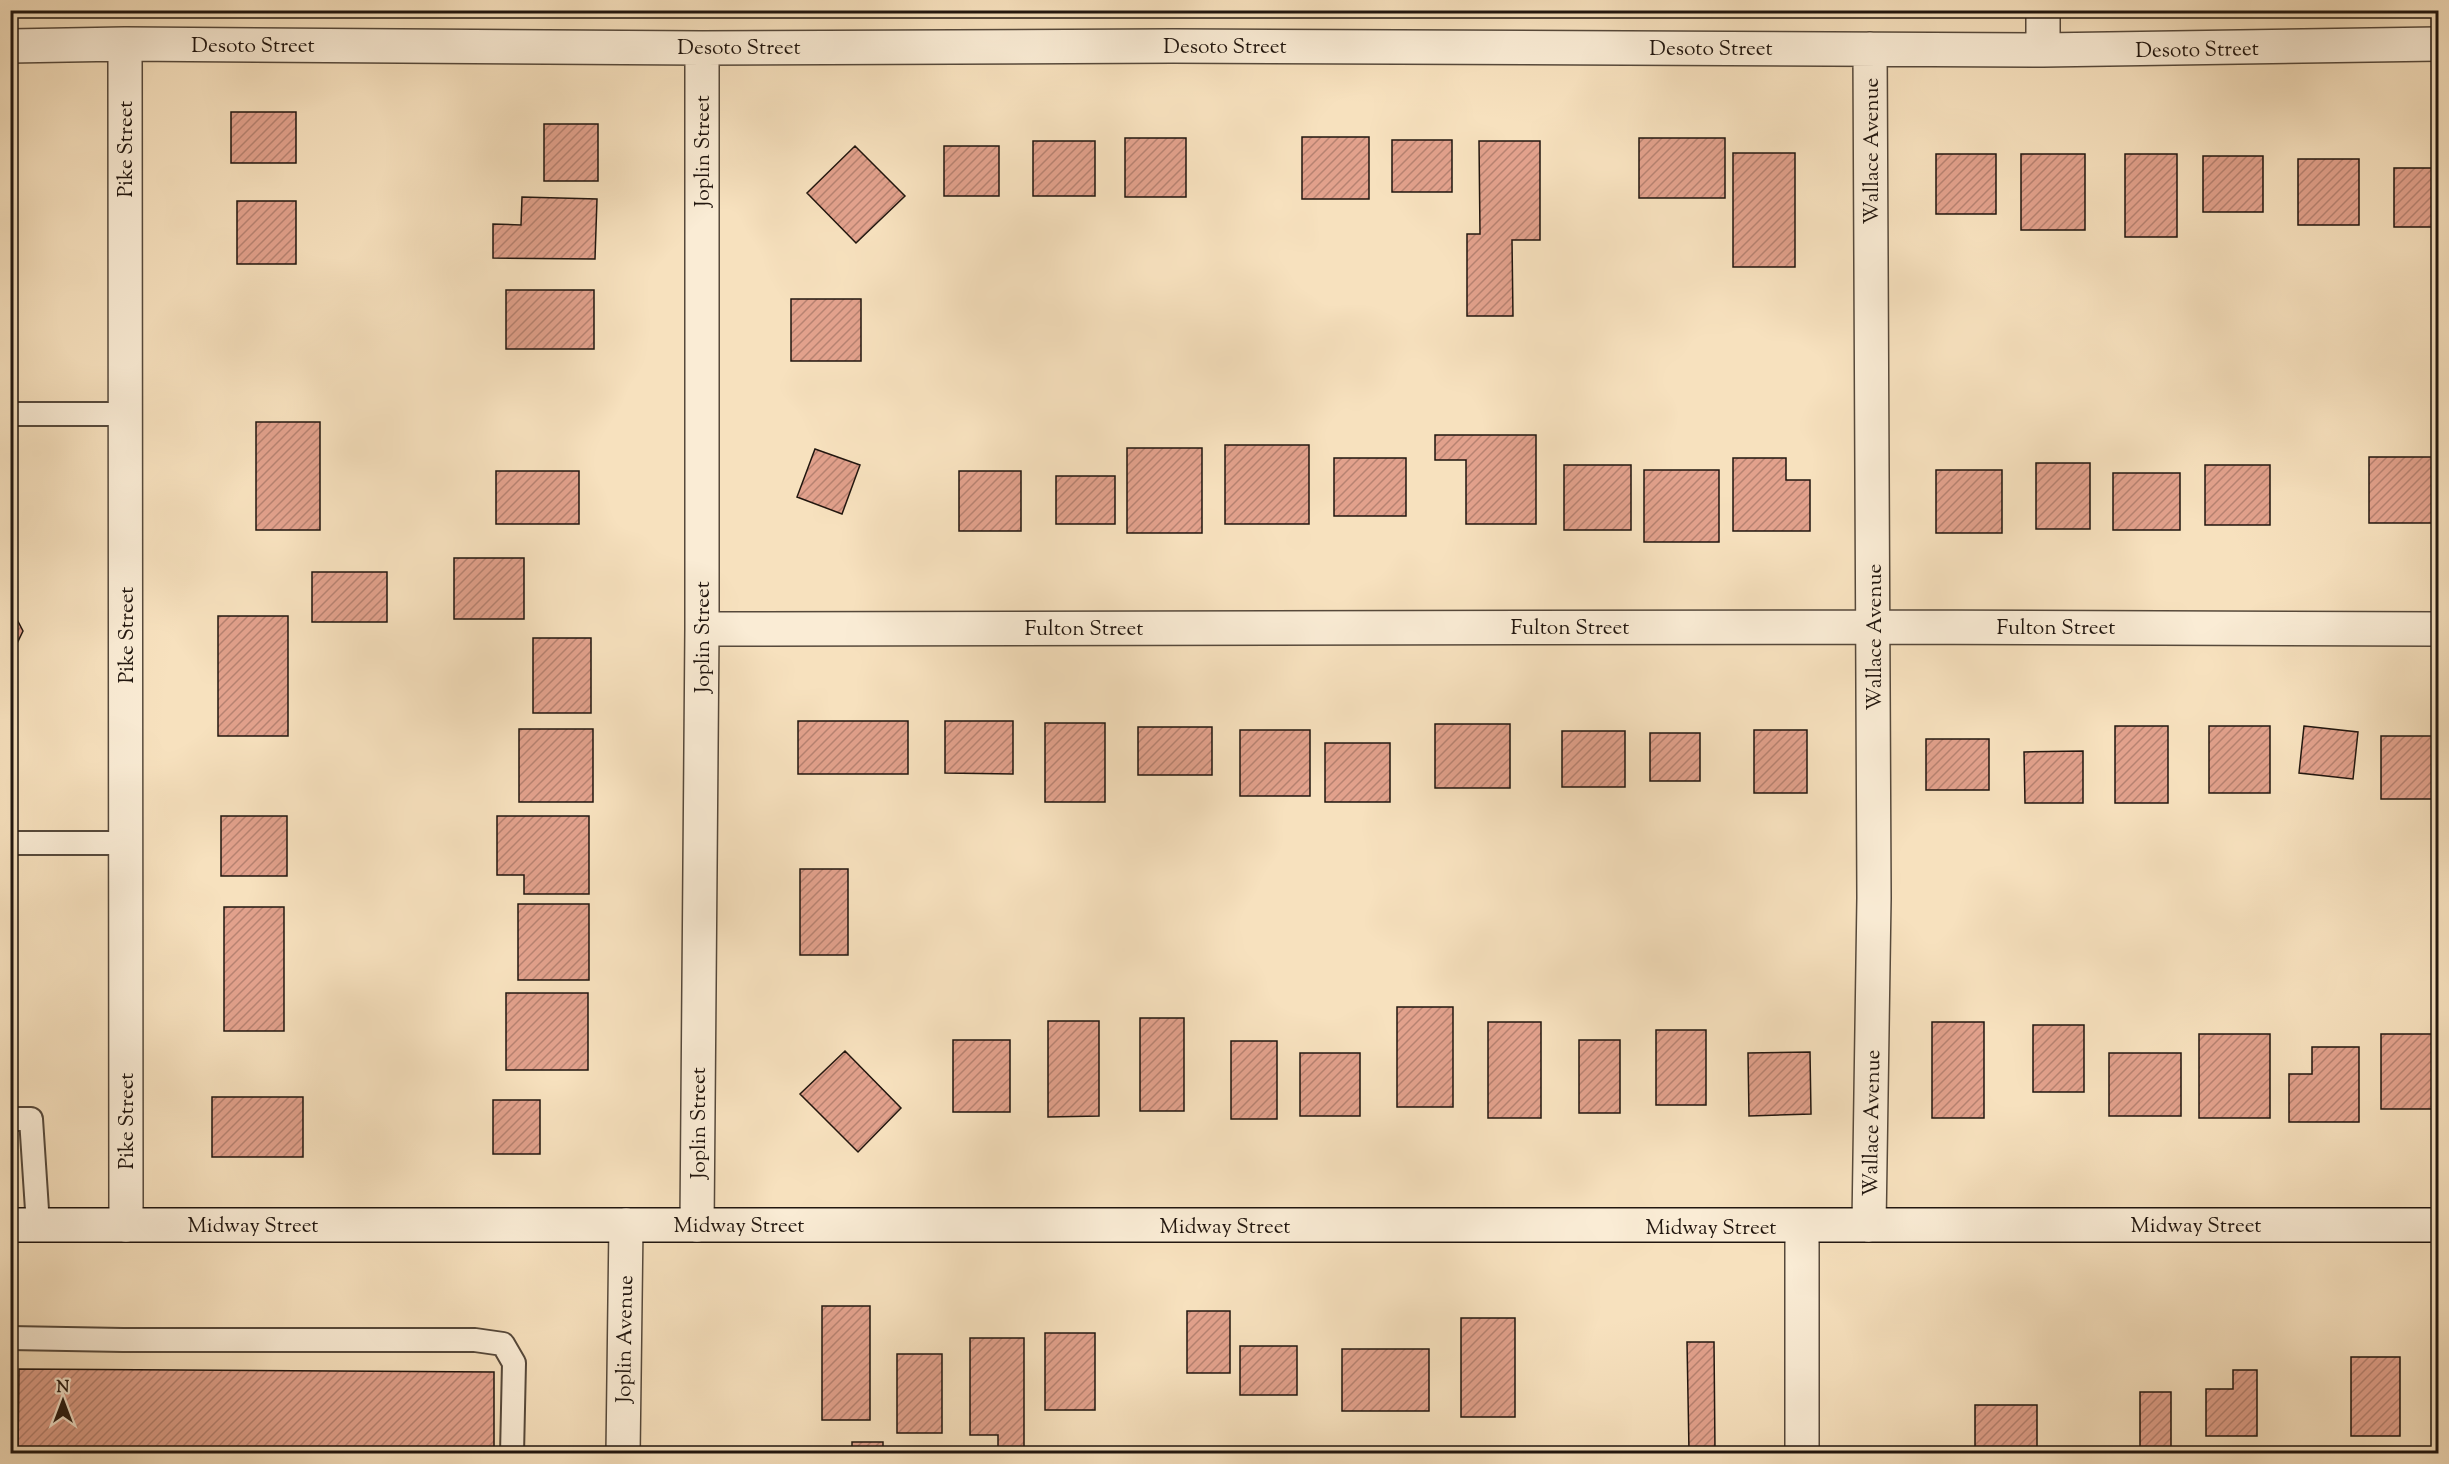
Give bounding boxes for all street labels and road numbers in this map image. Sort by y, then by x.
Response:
street label: Desoto Street [191,32,315,62]
street label: Desoto Street [1163,33,1287,63]
street label: Desoto Street [677,34,801,64]
street label: Desoto Street [1649,35,1773,65]
street label: Desoto Street [2135,35,2259,67]
street label: Wallace Avenue [1858,78,1888,224]
street label: Joplin Street [689,95,719,208]
street label: Pike Street [112,100,142,198]
street label: Wallace Avenue [1861,564,1891,710]
street label: Joplin Street [689,581,719,694]
street label: Pike Street [113,586,143,684]
street label: Fulton Street [1511,614,1629,644]
street label: Fulton Street [1997,614,2115,644]
street label: Fulton Street [1025,615,1143,645]
street label: Wallace Avenue [1857,1049,1889,1197]
street label: Joplin Street [685,1067,715,1180]
street label: Pike Street [113,1072,143,1170]
street label: Midway Street [187,1212,319,1242]
street label: Midway Street [673,1212,805,1242]
street label: Midway Street [2130,1212,2262,1242]
street label: Midway Street [1159,1213,1291,1243]
street label: Midway Street [1645,1214,1777,1244]
street label: Joplin Avenue [610,1275,642,1404]

